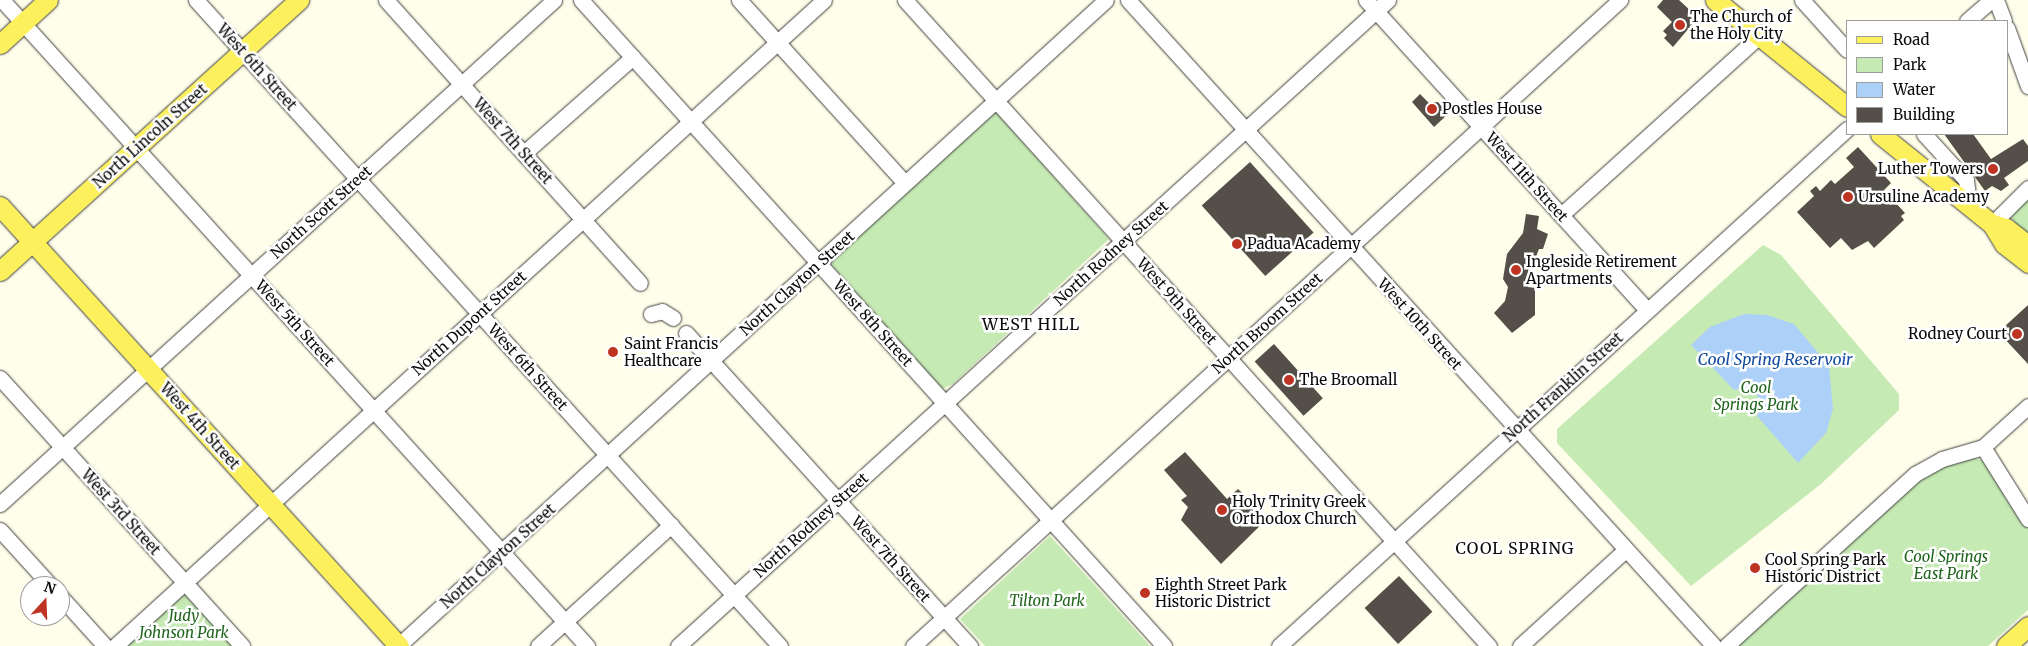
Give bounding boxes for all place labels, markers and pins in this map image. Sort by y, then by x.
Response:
place label: The Church of the Holy City [1690,7,1792,42]
marker: The Church of the Holy City [1674,19,1686,31]
place label: Postles House [1442,100,1542,118]
marker: Postles House [1426,103,1438,115]
place label: Luther Towers [1878,160,1983,178]
marker: Luther Towers [1987,163,1999,175]
place label: Ursuline Academy [1858,188,1989,206]
marker: Ursuline Academy [1842,191,1854,203]
place label: Padua Academy [1247,235,1361,253]
marker: Padua Academy [1231,238,1243,250]
place label: Ingleside Retirement Apartments [1526,252,1677,287]
marker: Ingleside Retirement Apartments [1510,264,1522,276]
place label: Rodney Court [1908,325,2007,343]
marker: Rodney Court [2011,328,2023,340]
place label: Saint Francis Healthcare [624,334,718,369]
marker: Saint Francis Healthcare [606,345,620,359]
place label: The Broomall [1299,371,1397,389]
marker: The Broomall [1283,374,1295,386]
place label: Holy Trinity Greek Orthodox Church [1232,492,1366,527]
marker: Holy Trinity Greek Orthodox Church [1216,504,1228,516]
place label: Cool Spring Park Historic District [1765,550,1886,585]
marker: Cool Spring Park Historic District [1749,562,1761,574]
place label: Eighth Street Park Historic District [1155,575,1287,610]
marker: Eighth Street Park Historic District [1139,587,1151,599]

